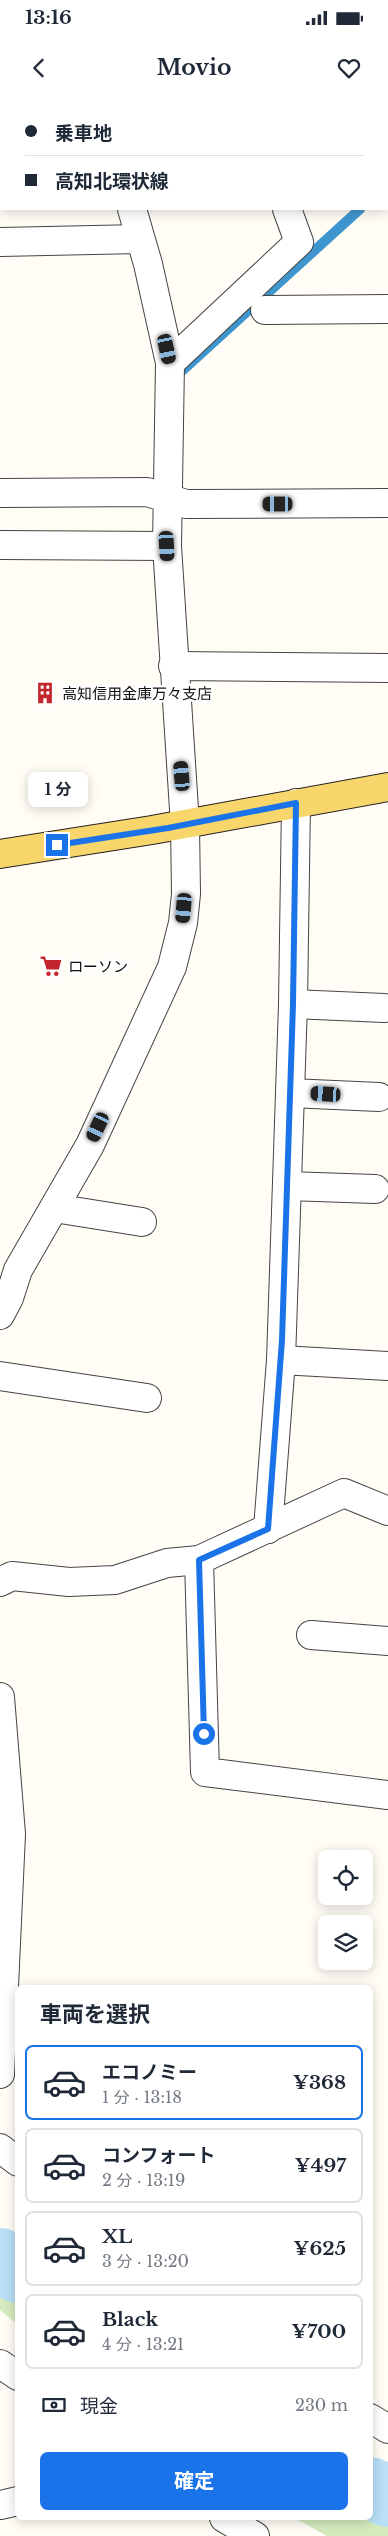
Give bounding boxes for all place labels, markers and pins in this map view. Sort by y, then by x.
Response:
building icon: 高知信用金庫万々支店 [32,680,58,706]
place label: 高知信用金庫万々支店 [62,684,212,703]
supermarket icon: ローソン [38,953,64,979]
place label: ローソン [68,957,128,976]

